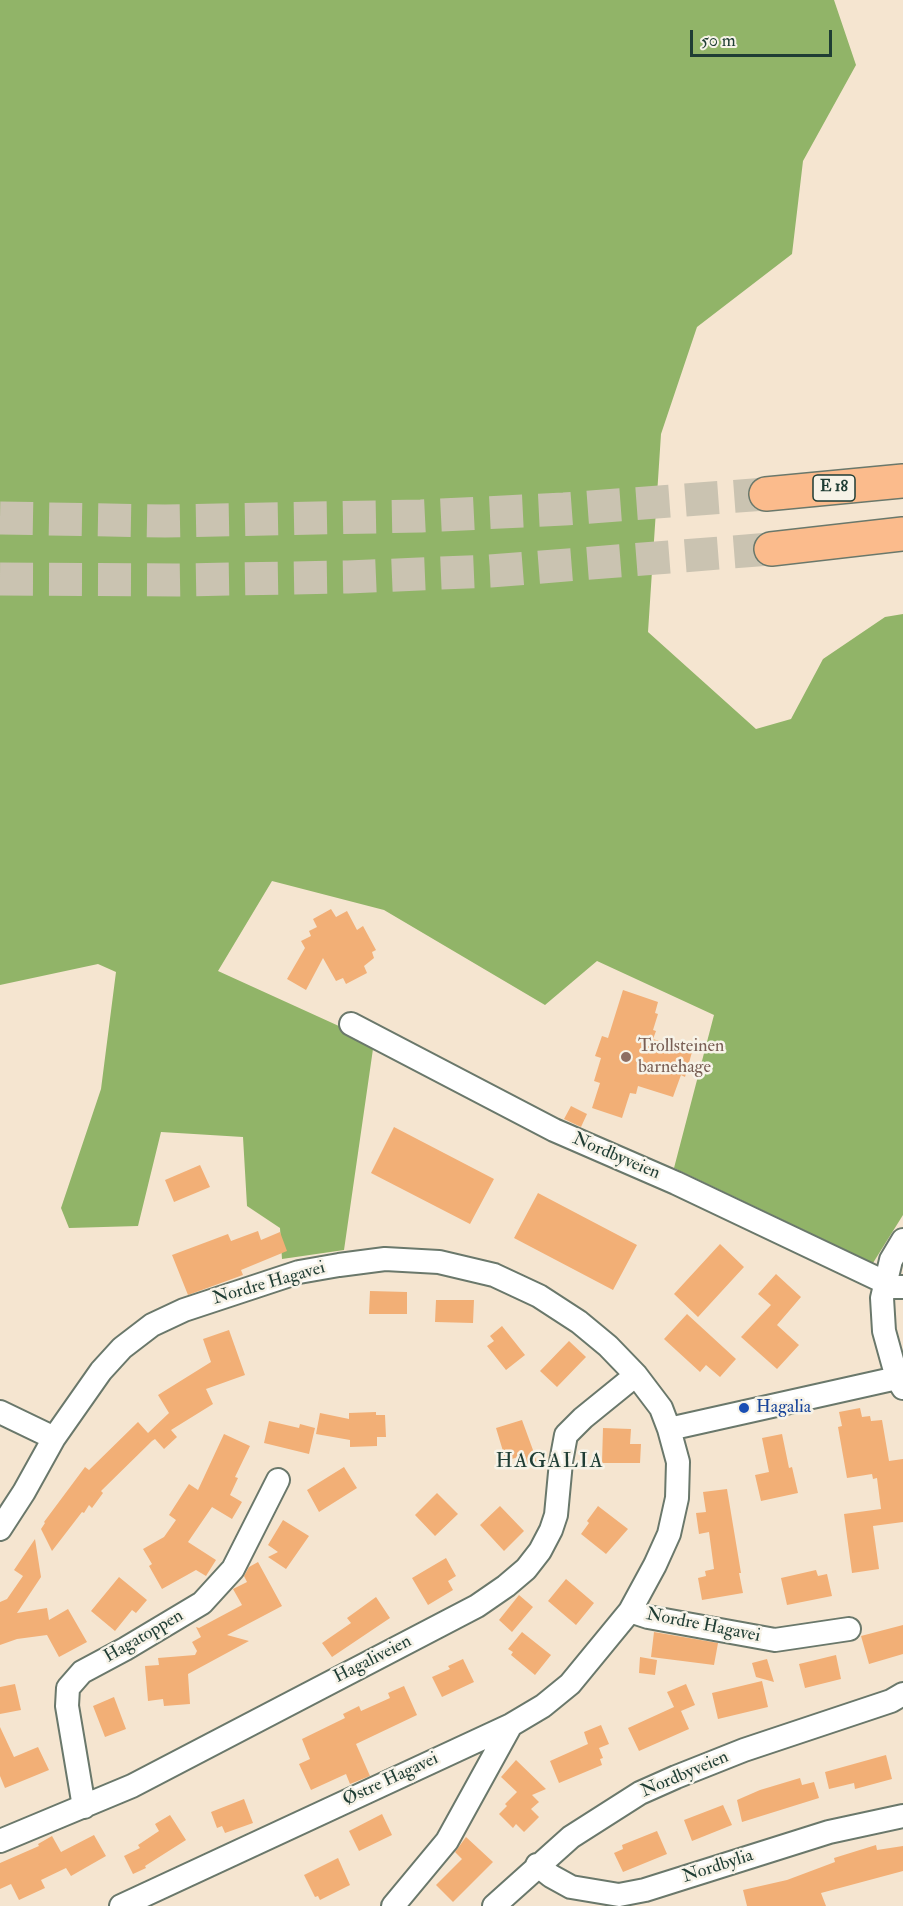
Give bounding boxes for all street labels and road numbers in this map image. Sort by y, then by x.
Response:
road number: E 18 [813,475,855,501]
street label: Nordbyveien [569,1129,663,1185]
street label: Nordre Hagavei [210,1258,328,1310]
street label: Nordre Hagavei [644,1604,762,1648]
street label: Hagatoppen [101,1606,187,1668]
street label: Hagaliveien [331,1631,415,1689]
street label: Nordbyveien [638,1747,732,1803]
street label: Østre Hagavei [340,1749,442,1811]
street label: Nordbylia [680,1845,756,1889]

